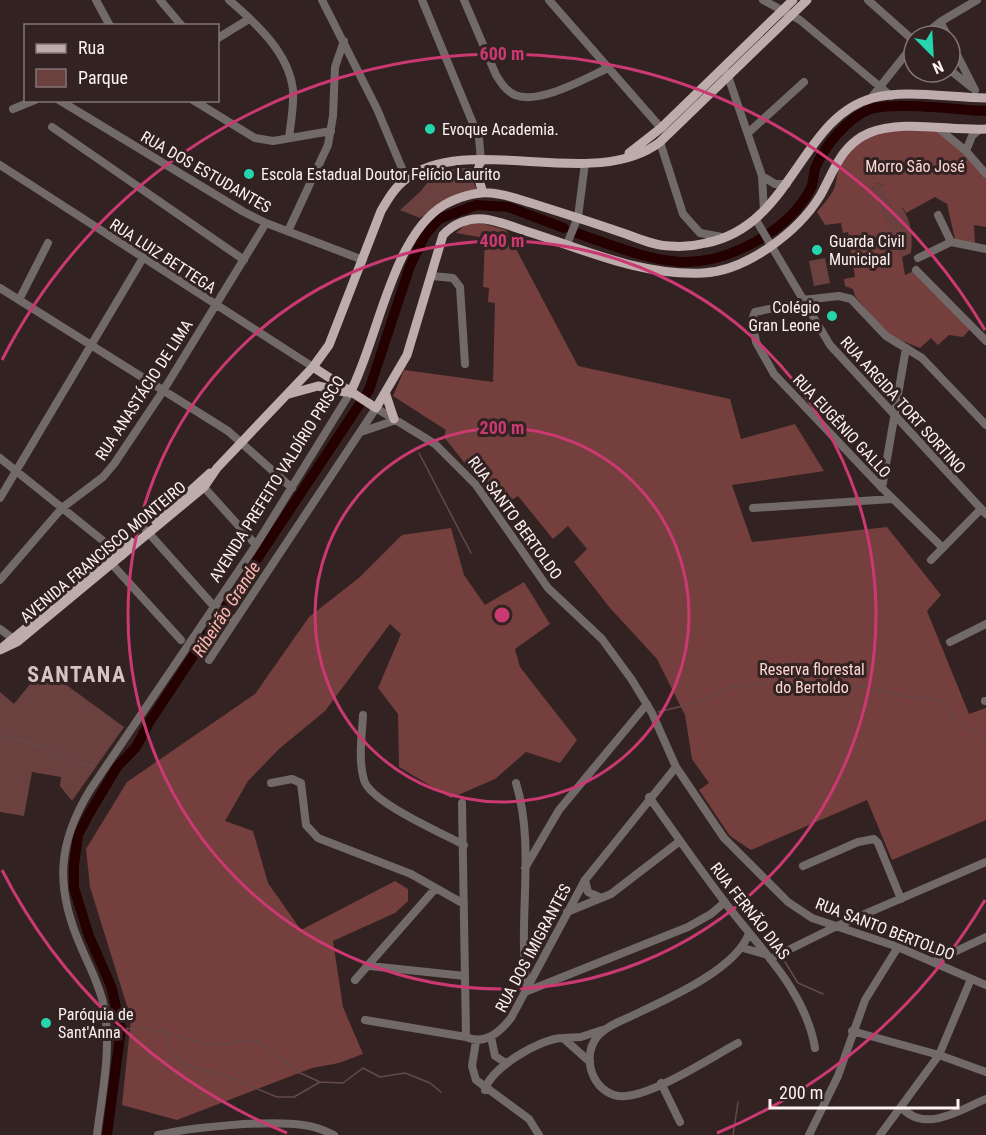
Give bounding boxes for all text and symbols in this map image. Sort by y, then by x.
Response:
legend [24,24,219,102]
north arrow [902,24,962,84]
text: Rua [78,37,105,58]
text: 600 m [480,43,524,64]
text: N [930,57,946,78]
text: Parque [78,67,128,88]
place label: Evoque Academia. [442,120,559,139]
marker: Evoque Academia. [423,122,437,136]
street label: RUA DOS ESTUDANTES [138,127,274,217]
park label: Morro São José [865,157,965,176]
place label: Escola Estadual Doutor Felício Laurito [261,165,500,184]
marker: Escola Estadual Doutor Felício Laurito [242,167,256,181]
street label: RUA LUIZ BETTEGA [106,215,220,297]
text: 400 m [480,230,524,251]
place label: Guarda Civil Municipal [829,232,905,269]
marker: Guarda Civil Municipal [810,243,824,257]
place label: Colégio Gran Leone [749,298,820,335]
marker: Colégio Gran Leone [825,309,839,323]
street label: RUA ANASTÁCIO DE LIMA [91,316,197,464]
street label: RUA ARGIDA TORT SORTINO [836,333,970,477]
street label: RUA EUGÊNIO GALLO [789,370,895,482]
street label: AVENIDA PREFEITO VALDÍRIO PRISCO [205,372,349,586]
text: 200 m [480,417,524,438]
street label: RUA SANTO BERTOLDO [464,453,566,583]
street label: AVENIDA FRANCISCO MONTEIRO [16,477,190,627]
water label: Ribeirão Grande [187,557,265,661]
centre of rings [492,605,512,625]
park label: Reserva florestal do Bertoldo [759,660,865,697]
district label: SANTANA [27,662,127,687]
street label: RUA FERNÃO DIAS [706,858,794,963]
street label: RUA DOS IMIGRANTES [491,881,575,1015]
street label: RUA SANTO BERTOLDO [813,894,957,964]
place label: Paróquia de Sant'Anna [58,1005,133,1042]
marker: Paróquia de Sant'Anna [39,1016,53,1030]
scale bar [770,1072,958,1110]
text: 200 m [779,1082,823,1103]

